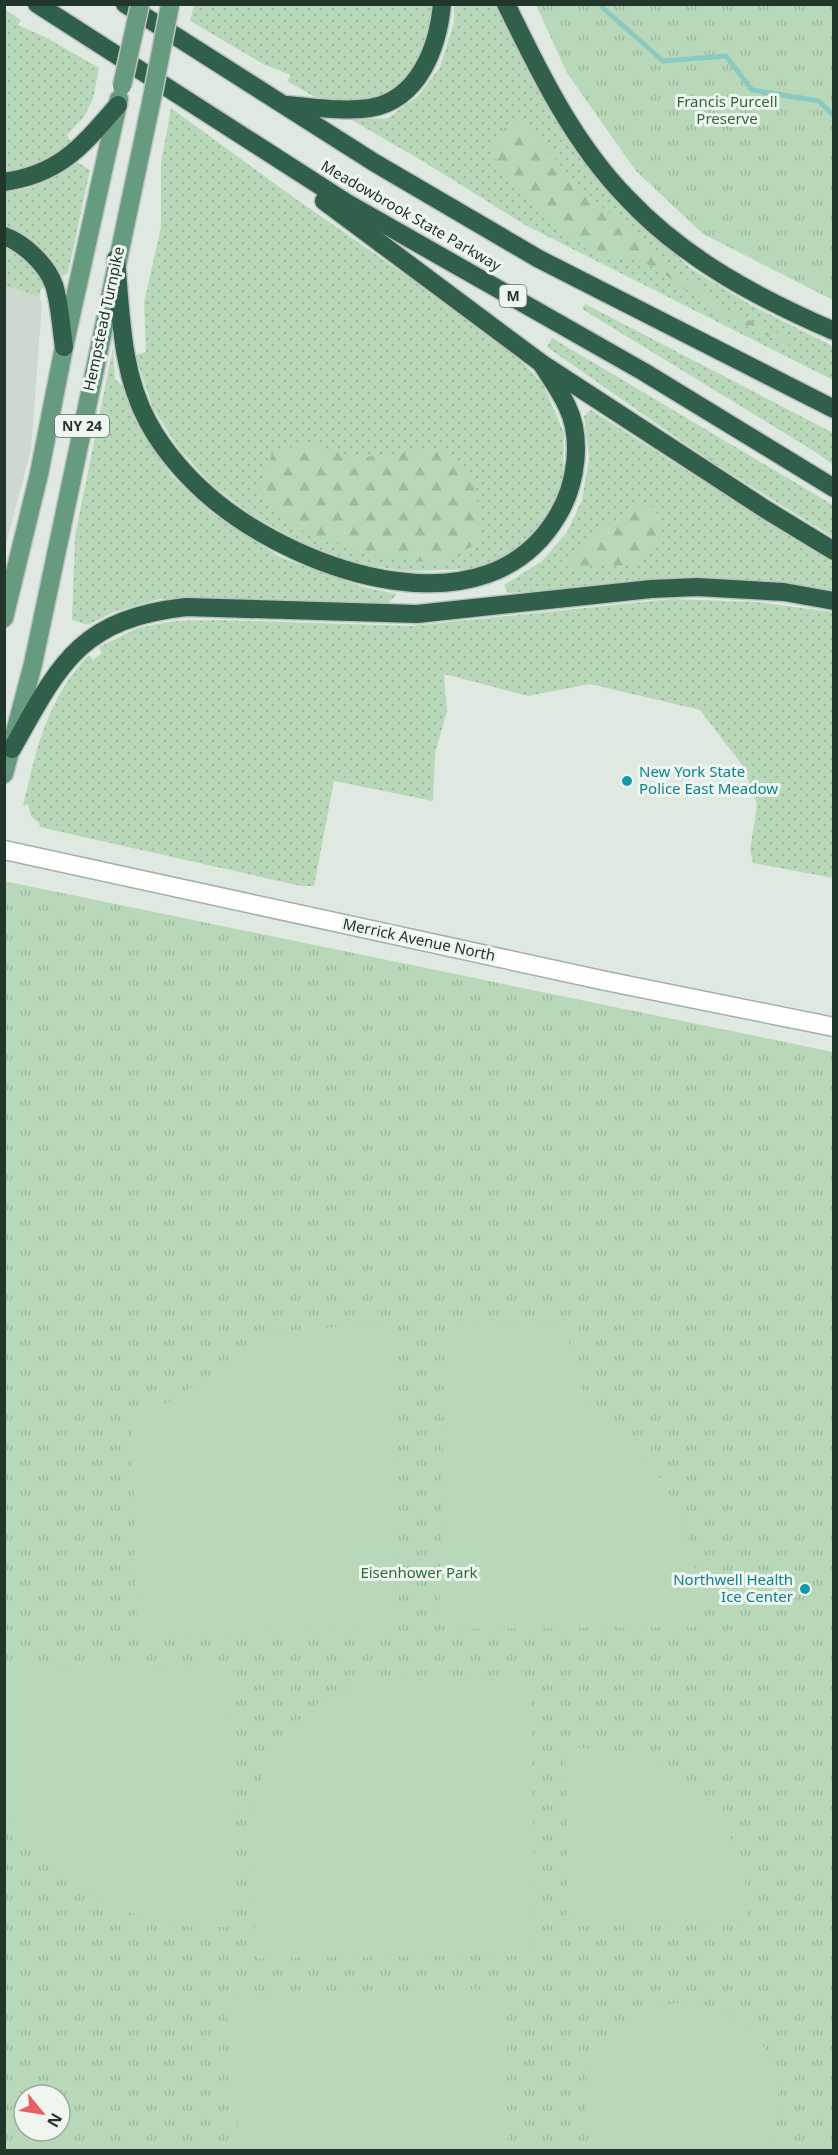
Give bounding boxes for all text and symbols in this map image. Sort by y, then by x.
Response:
park label: Francis Purcell Preserve [676,91,778,128]
street label: Meadowbrook State Parkway [318,155,506,275]
street label: Hempstead Turnpike [78,245,128,393]
road number: M [500,285,526,307]
road number: NY 24 [55,415,109,437]
place label: New York State Police East Meadow [639,761,778,798]
marker: New York State Police East Meadow [620,774,634,788]
street label: Merrick Avenue North [341,913,497,965]
park label: Eisenhower Park [360,1562,478,1582]
place label: Northwell Health Ice Center [673,1569,793,1606]
marker: Northwell Health Ice Center [798,1582,812,1596]
north arrow [12,2083,72,2143]
text: N [42,2109,68,2132]

